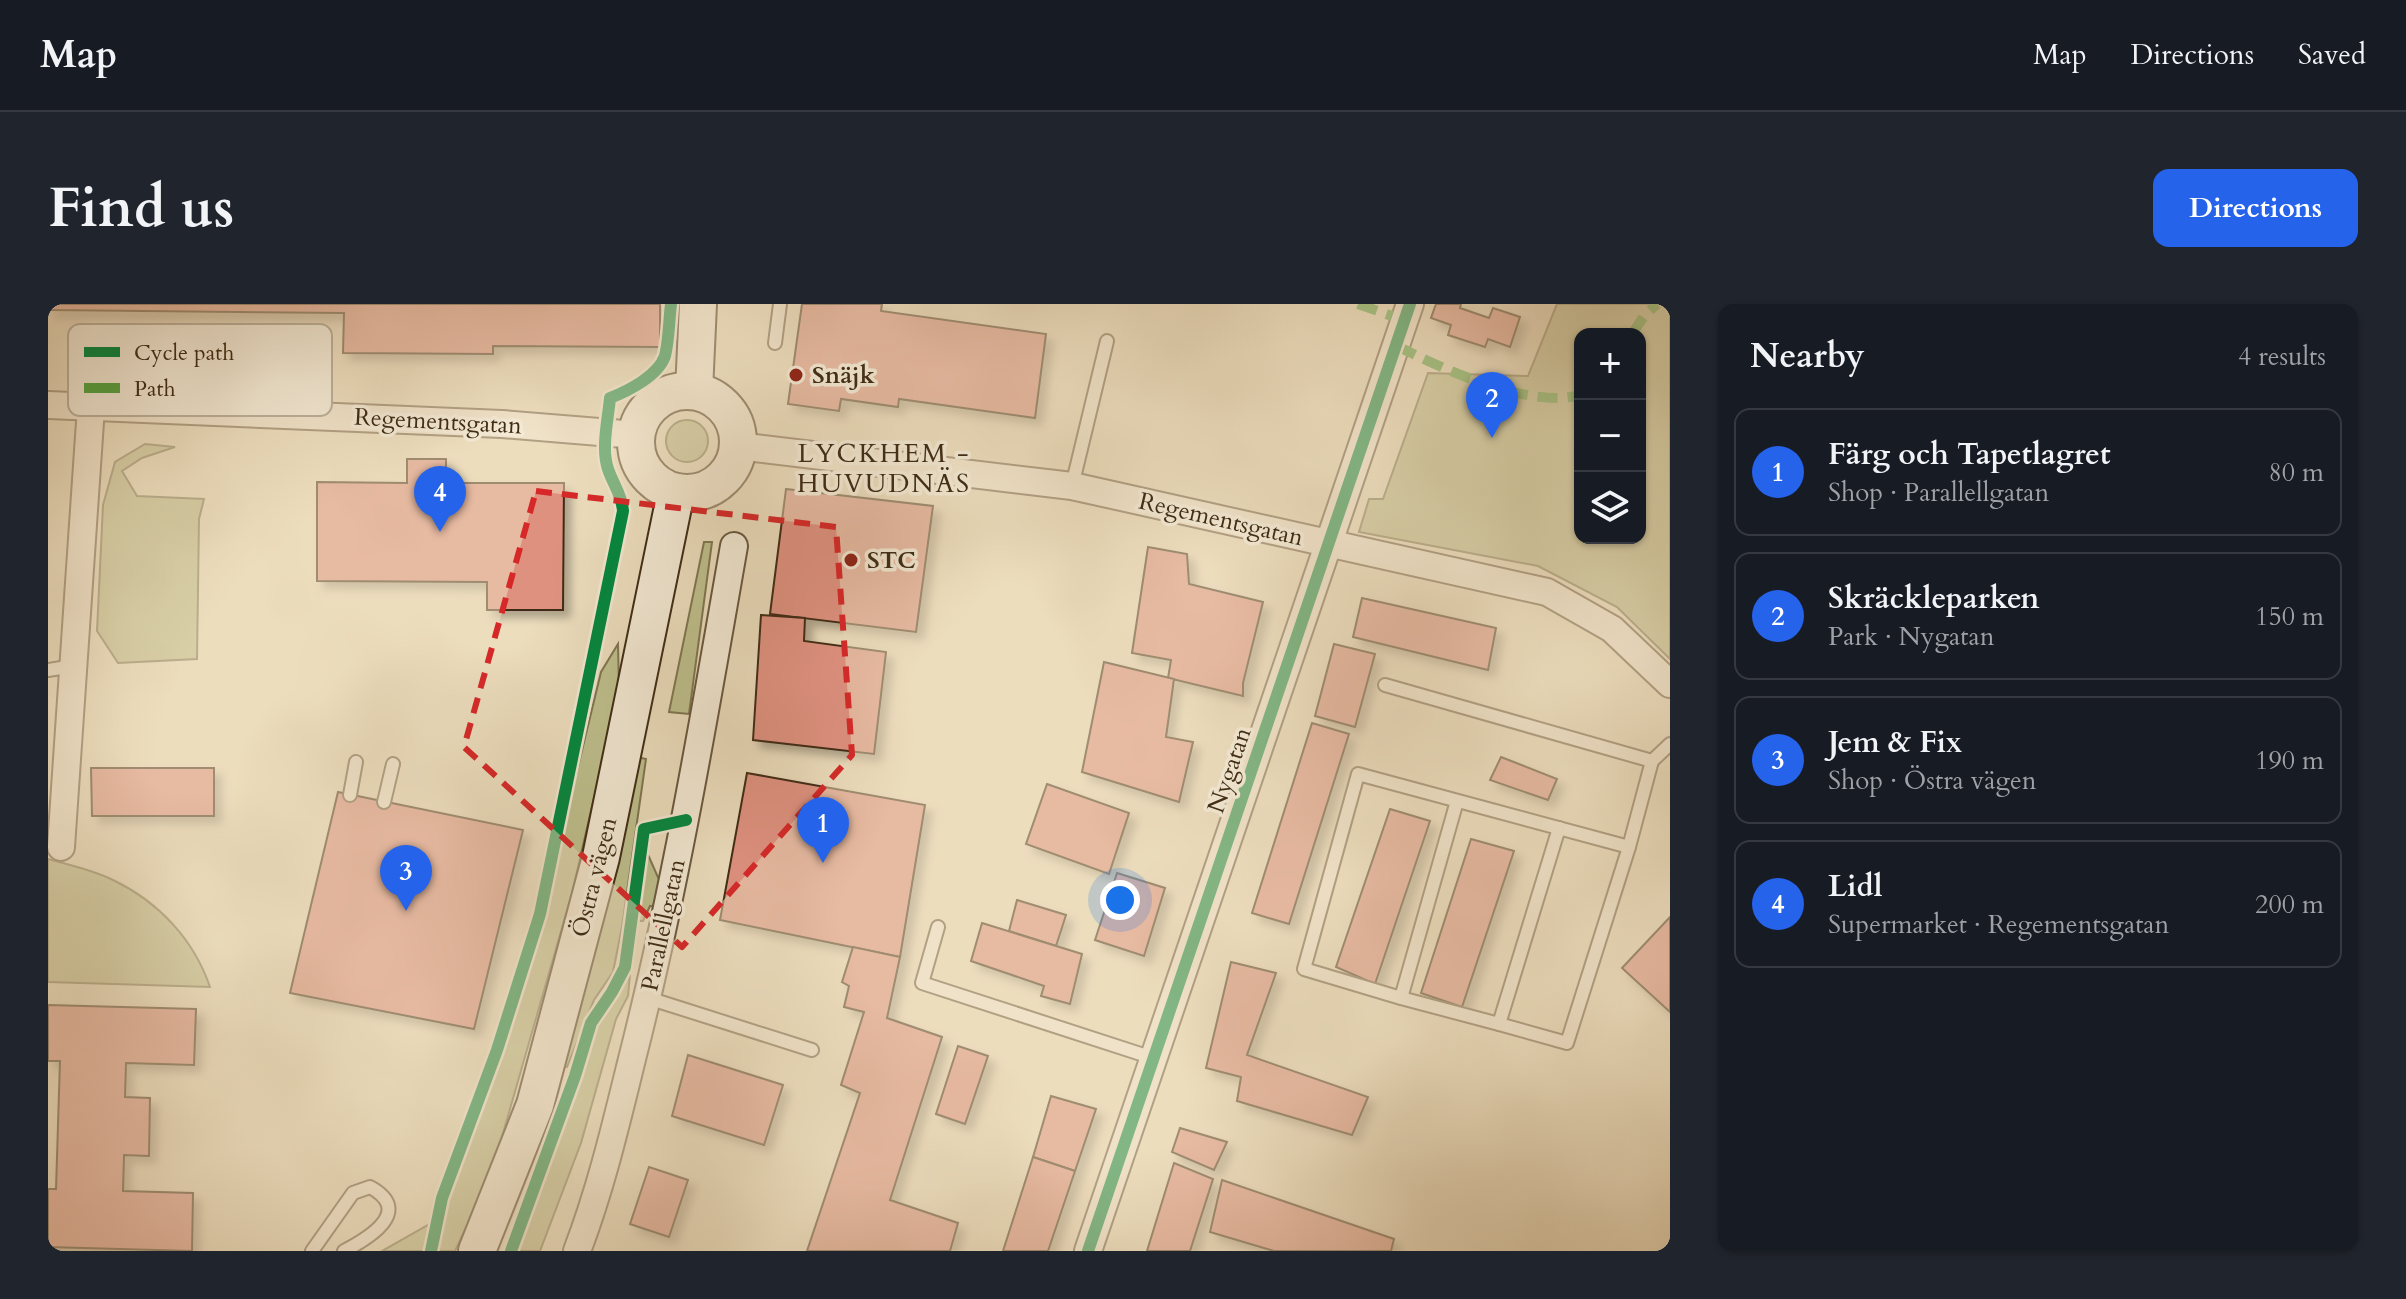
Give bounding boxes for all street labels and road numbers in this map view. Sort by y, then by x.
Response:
street label: Regementsgatan [353,401,523,442]
street label: Regementsgatan [1135,485,1307,555]
street label: Nygatan [1199,723,1260,817]
street label: Östra vägen [564,813,625,941]
street label: Parallellgatan [633,856,694,994]

